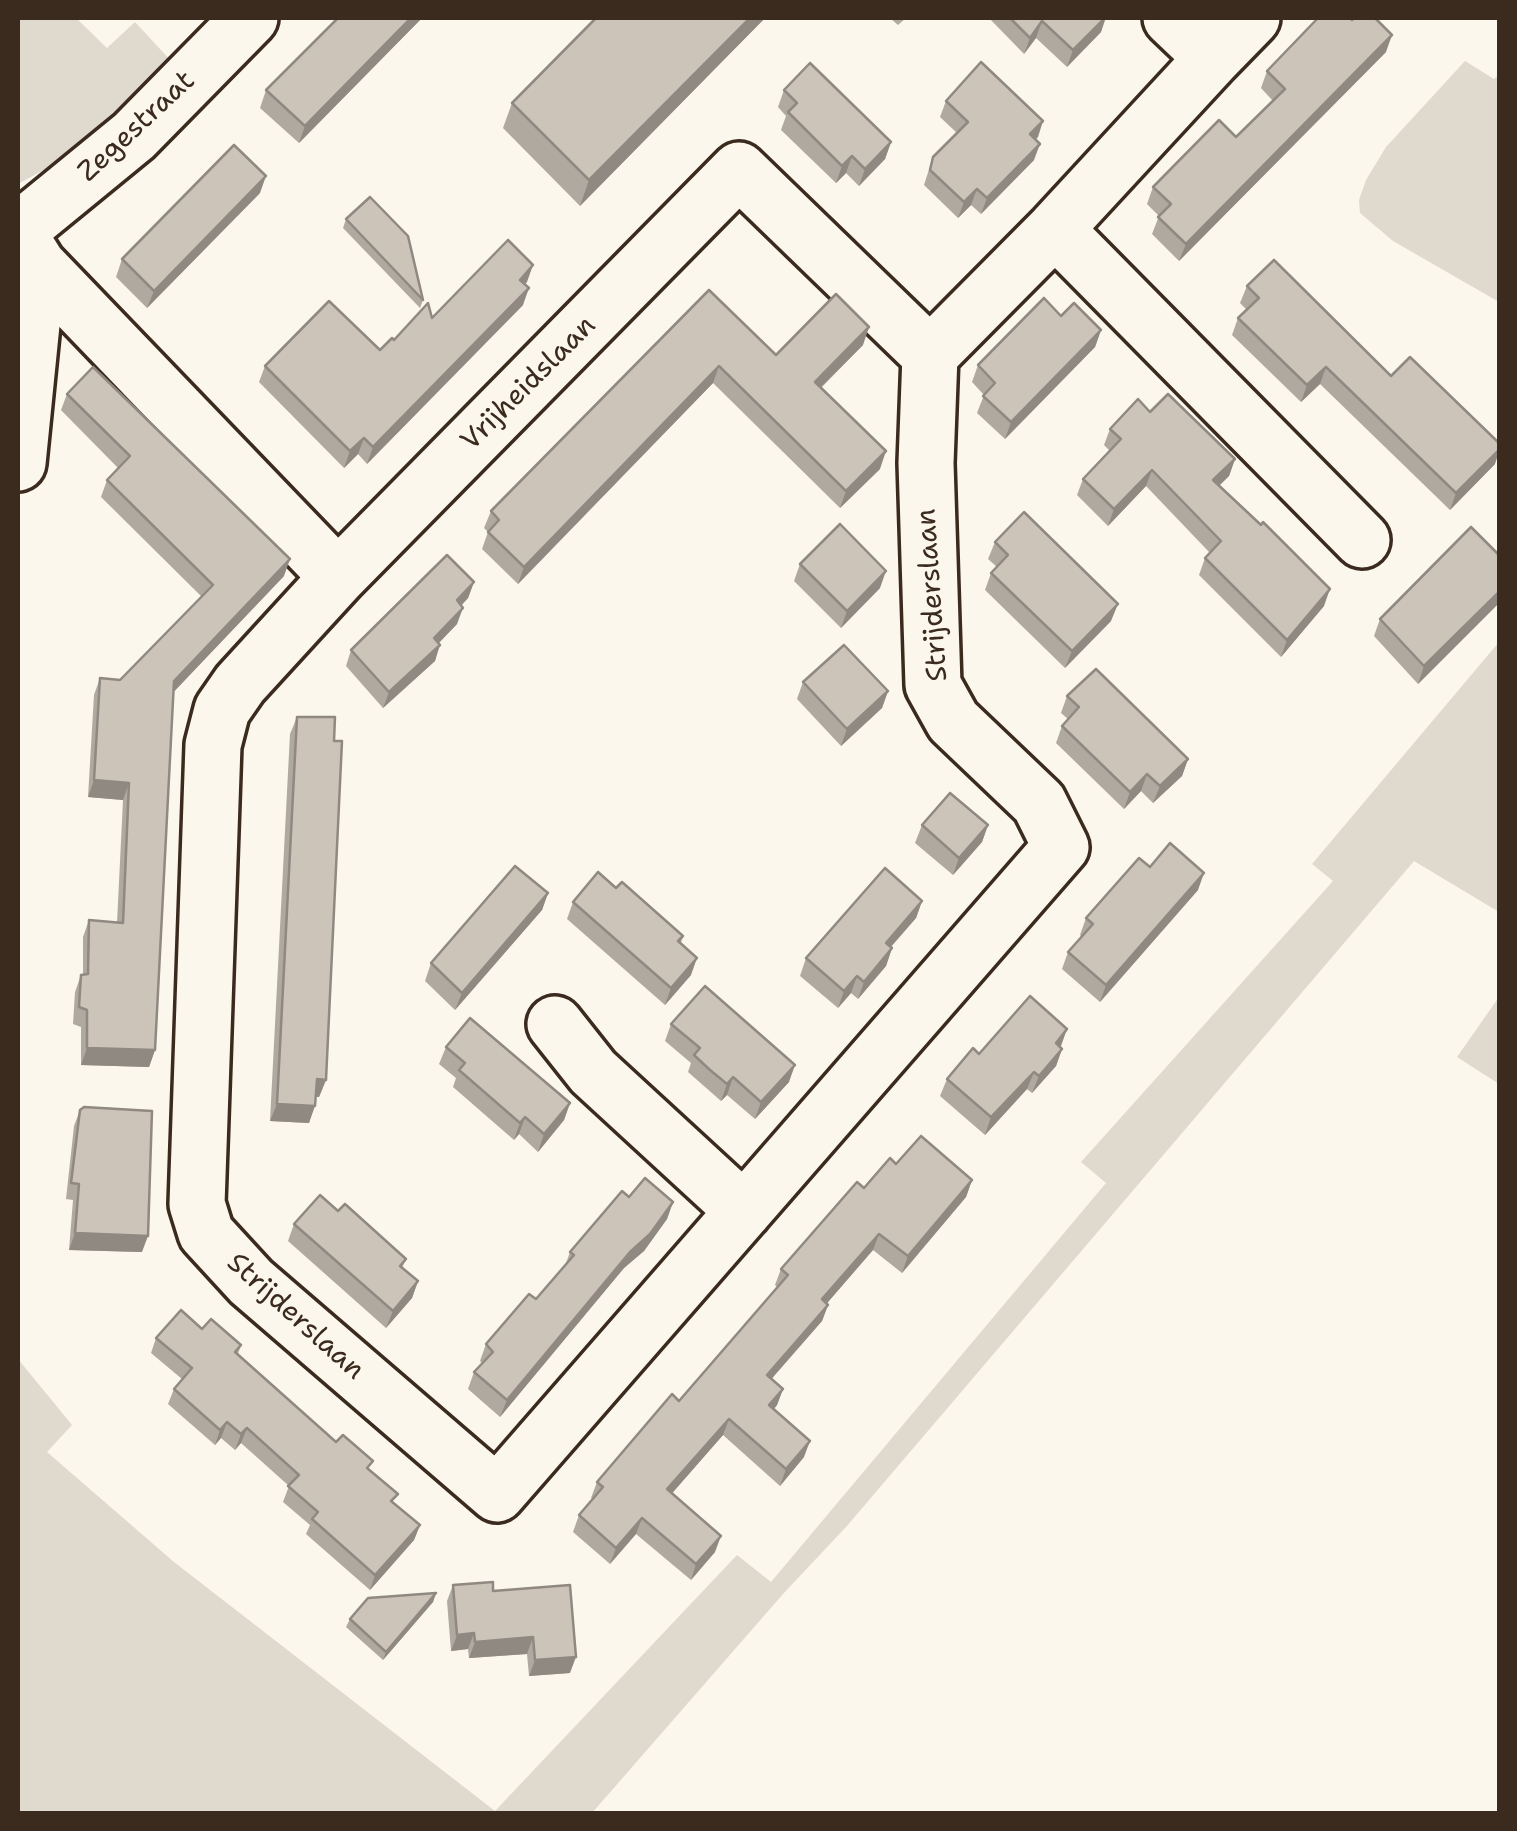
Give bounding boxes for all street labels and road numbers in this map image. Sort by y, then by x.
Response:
street label: Zegestraat [72,65,202,189]
street label: Vrijheidslaan [455,310,603,458]
street label: Strijderslaan [910,507,956,683]
street label: Strijderslaan [219,1247,371,1387]

